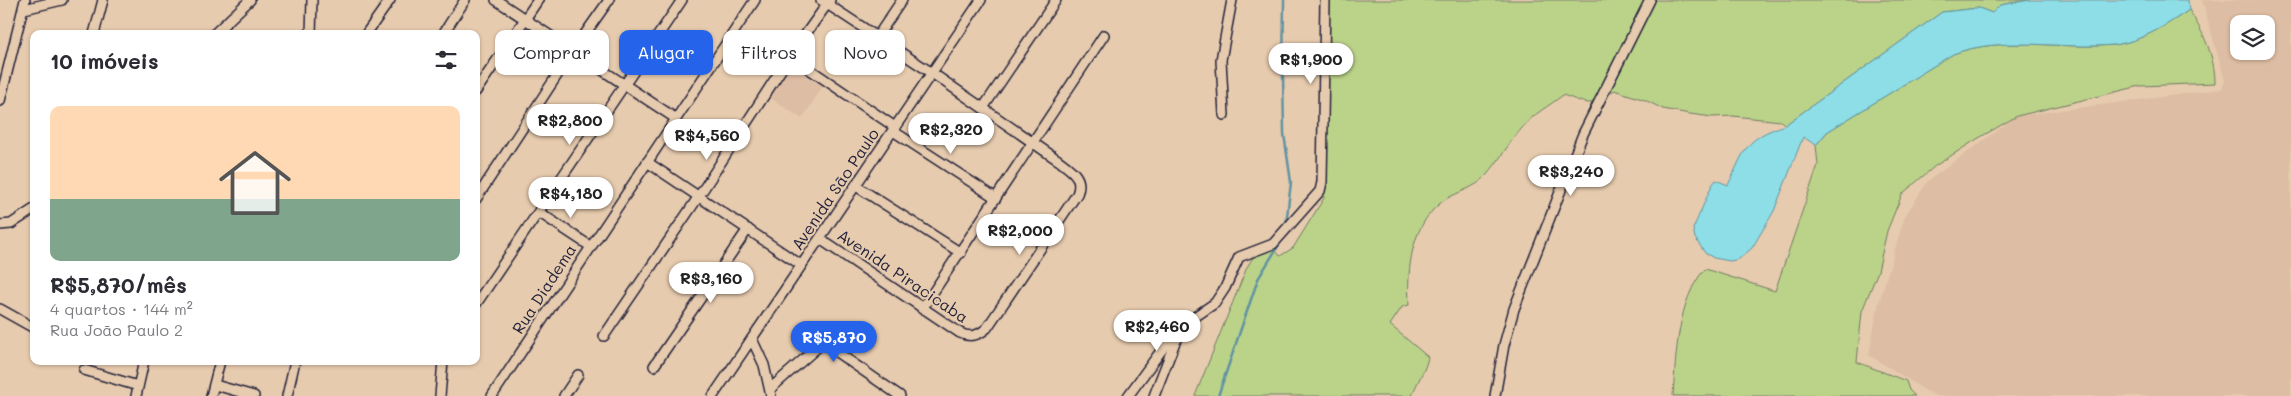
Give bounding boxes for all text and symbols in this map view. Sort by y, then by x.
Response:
map controls [2230,15,2275,60]
button: layers [2230,15,2275,60]
chip: Comprar [495,30,609,75]
chip: Alugar [619,30,713,75]
chip: Filtros [723,30,815,75]
chip: Novo [825,30,905,75]
pin: R$1,900 [1265,42,1357,85]
icon: filters [432,46,460,74]
text: 10 imóveis [50,47,158,74]
text: R$1,900 [1279,48,1343,69]
pin: R$2,800 [524,104,616,146]
text: R$2,800 [537,109,603,130]
pin: R$2,320 [905,112,997,155]
text: R$2,320 [919,118,983,139]
pin: R$4,560 [661,119,753,161]
text: R$4,560 [674,124,740,145]
street label: Avenida São Paulo [786,124,883,254]
icon: home [210,138,300,228]
pin: R$3,240 [1525,154,1617,197]
text: R$3,240 [1539,160,1603,181]
pin: R$4,180 [525,176,617,219]
text: R$4,180 [539,182,603,203]
pin: R$2,000 [974,214,1066,256]
text: R$2,000 [987,219,1053,240]
street label: Avenida Piracicaba [834,224,973,327]
street label: Rua Diadema [507,240,580,338]
pin: R$3,160 [665,262,757,304]
text: R$3,160 [680,267,742,288]
text: R$5,870/mês [50,271,187,298]
text: 4 quartos · 144 m² [50,298,193,319]
pin: R$2,460 [1111,310,1203,352]
text: R$2,460 [1125,315,1189,336]
text: Rua João Paulo 2 [50,319,183,340]
pin: R$5,870 [788,320,880,363]
text: R$5,870 [802,326,866,347]

